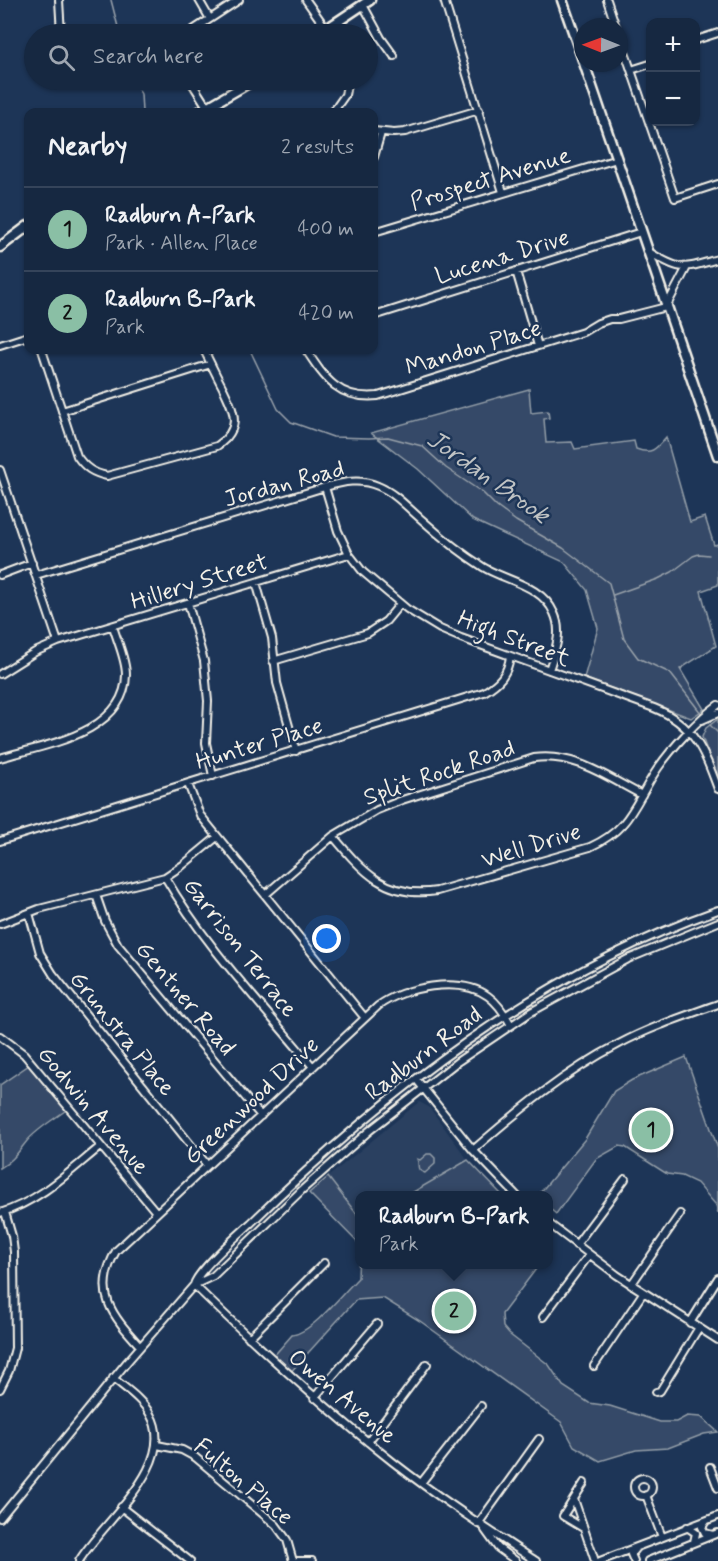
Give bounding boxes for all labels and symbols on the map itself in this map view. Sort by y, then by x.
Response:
north arrow [574,18,628,72]
street label: Prospect Avenue [407,140,575,219]
street label: Lucena Drive [432,222,573,293]
street label: Mandon Place [402,313,545,384]
water label: Jordan Brook [420,423,558,534]
street label: Jordan Road [221,454,348,515]
street label: Hillery Street [127,547,272,618]
street label: High Street [452,604,574,678]
street label: Hunter Place [192,710,327,778]
street label: Split Rock Road [360,733,519,814]
street label: Well Drive [478,817,585,876]
street label: Garrison Terrace [175,872,304,1024]
your location [312,924,341,953]
street label: Gentner Road [128,935,242,1063]
street label: Grunstra Place [62,965,182,1103]
street label: Radburn Road [359,1000,489,1109]
street label: Greenwood Drive [178,1030,326,1172]
street label: Godwin Avenue [30,1040,156,1182]
pin: 1 [632,1108,670,1152]
pin: 2 [434,1288,474,1334]
street label: Owen Avenue [281,1343,403,1452]
street label: Fulton Place [187,1432,299,1533]

